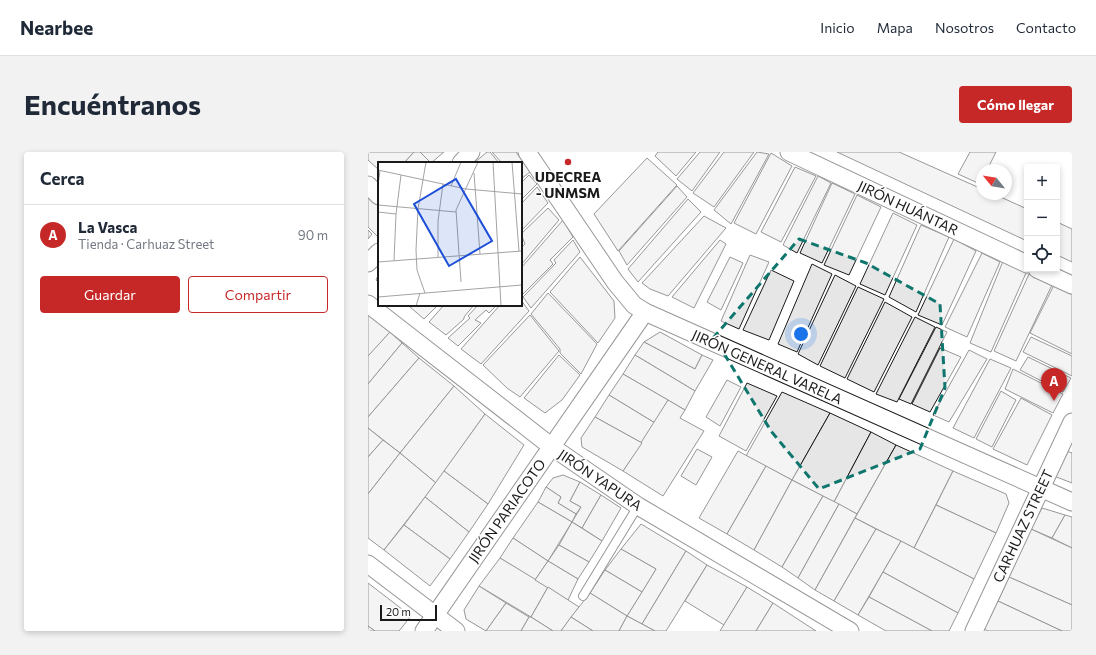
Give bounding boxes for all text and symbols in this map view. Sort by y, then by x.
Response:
text: Nearbee [20,16,93,39]
text: Inicio [820,19,855,36]
text: Mapa [877,19,913,36]
text: Nosotros [935,19,994,36]
text: Contacto [1016,19,1076,36]
button: Cómo llegar [959,86,1072,123]
text: Encuéntranos [24,87,201,121]
marker: UDECREA - UNMSM [563,157,573,167]
inset map [378,162,522,306]
north arrow [976,164,1012,200]
map controls [1024,164,1060,272]
button: + [1024,164,1060,200]
text: Cerca [40,168,85,189]
place label: UDECREA - UNMSM [535,168,601,201]
street label: JIRÓN HUÁNTAR [855,177,961,238]
button: − [1024,200,1060,236]
text: La Vasca [78,218,137,236]
text: A [48,227,58,243]
text: 90 m [298,227,328,243]
text: Tienda · Carhuaz Street [78,236,214,252]
button: locate [1024,236,1060,272]
button: Guardar [40,276,180,313]
button: Compartir [188,276,328,313]
your location [791,324,811,344]
street label: JIRÓN GENERAL VARELA [689,326,845,408]
pin: A [1041,368,1067,401]
street label: JIRÓN YAPURA [555,445,646,514]
street label: JIRÓN PARIACOTO [464,456,549,566]
street label: CARHUAZ STREET [989,467,1056,585]
scale bar [380,603,437,622]
text: 20 m [386,605,411,618]

